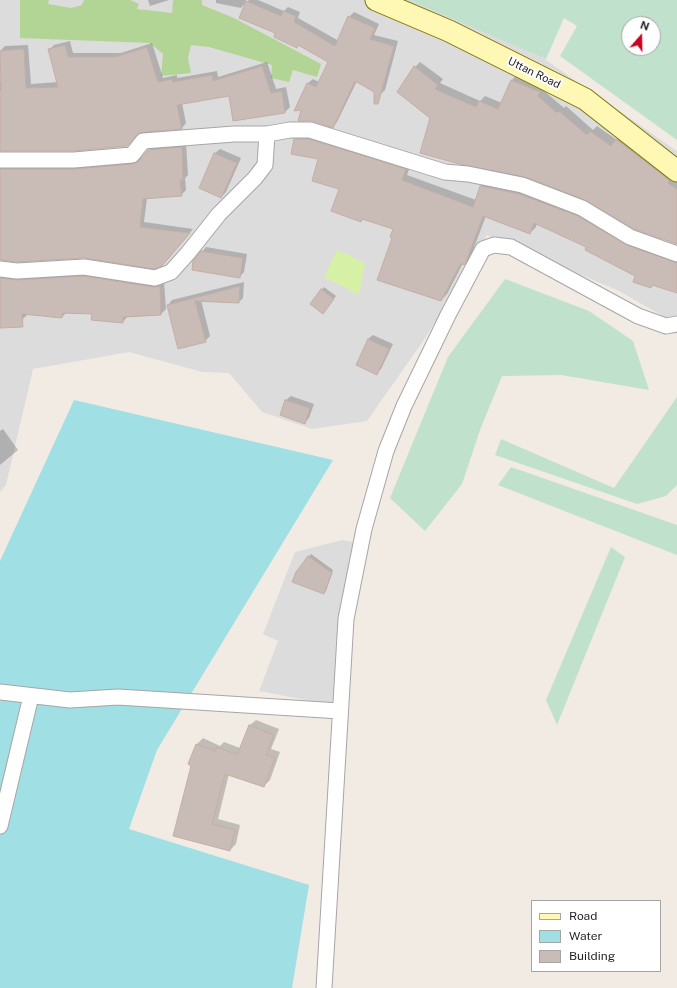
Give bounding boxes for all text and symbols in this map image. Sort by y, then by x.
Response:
north arrow [621,16,661,56]
text: N [639,19,651,33]
street label: Uttan Road [505,55,563,91]
legend [531,900,661,972]
text: Road [569,909,597,923]
text: Water [569,929,602,943]
text: Building [569,949,615,963]

